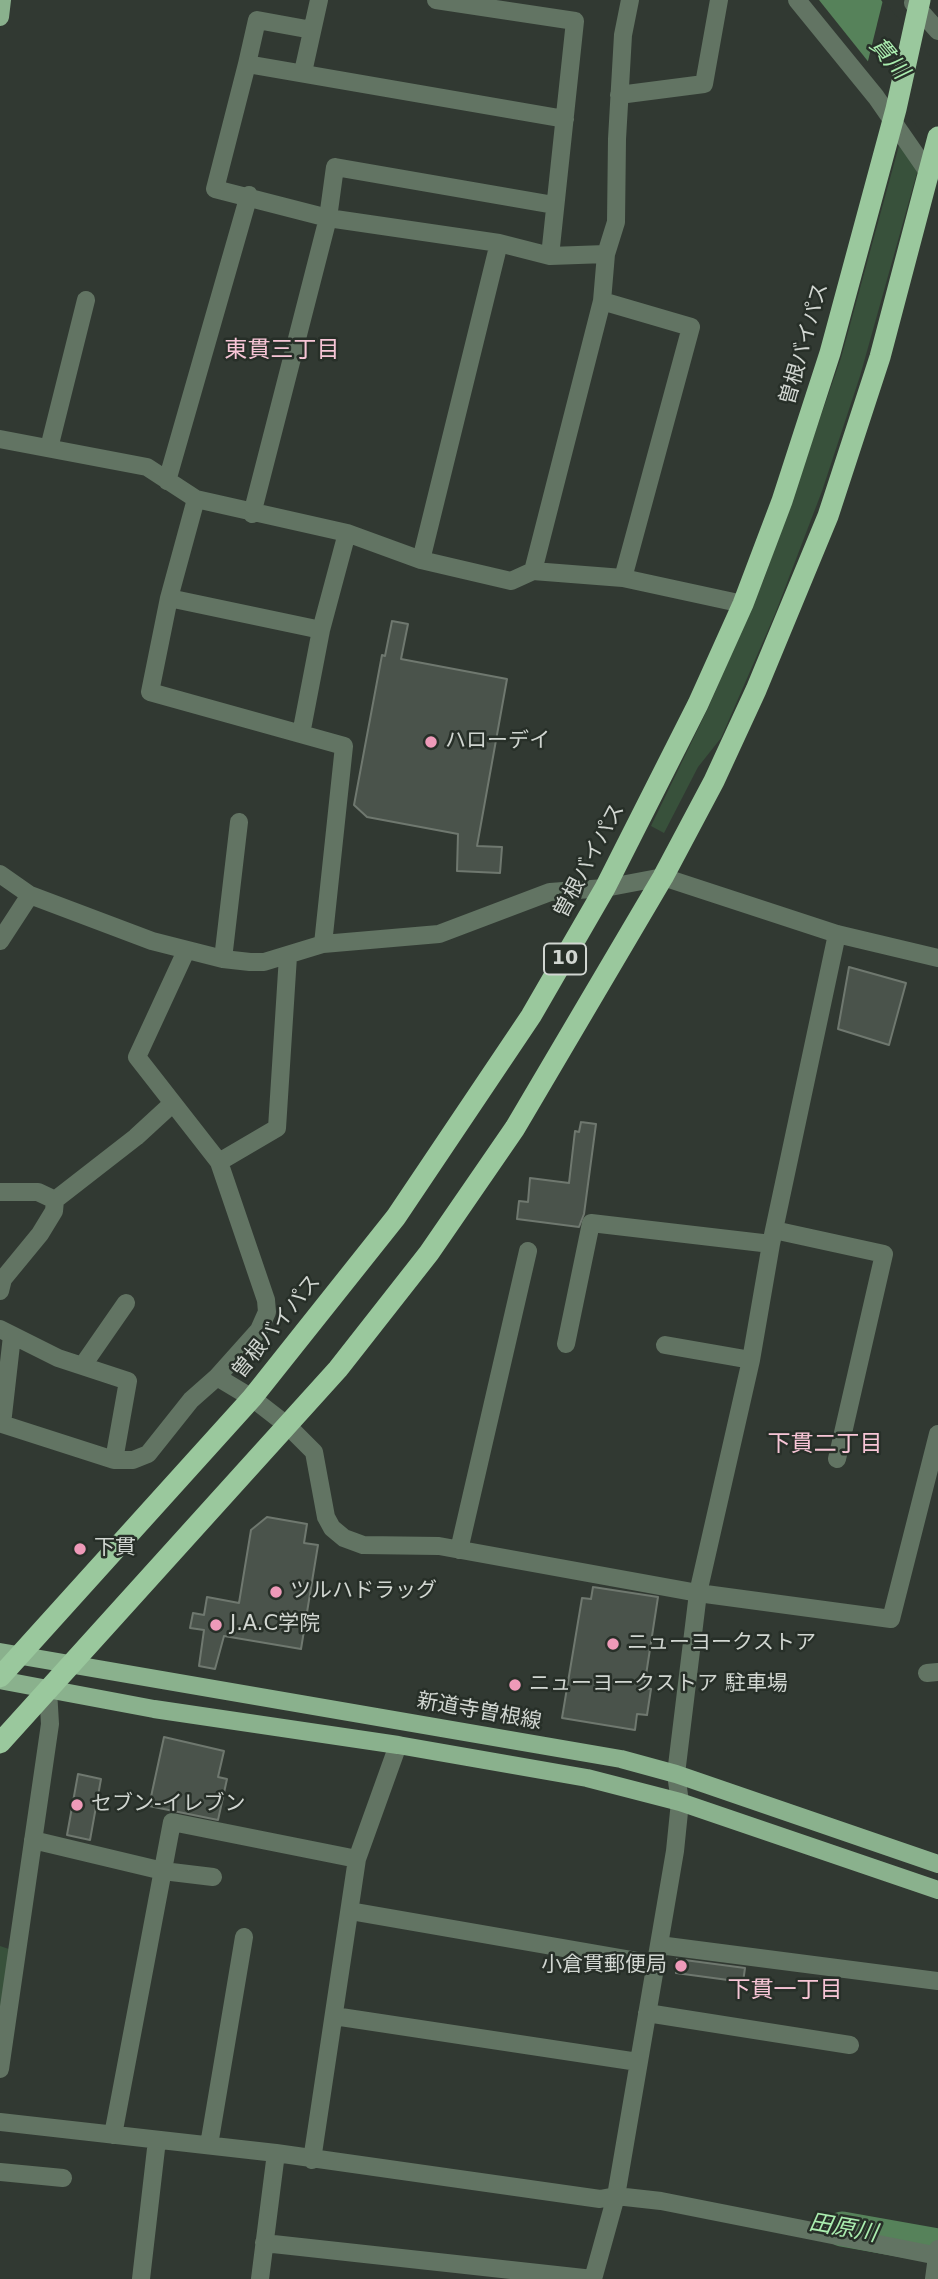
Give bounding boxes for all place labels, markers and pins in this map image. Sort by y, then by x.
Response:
place label: ハローデイ [445,729,550,755]
marker: ハローデイ [423,734,439,750]
place label: 下貫 [94,1536,136,1562]
marker: 下貫 [72,1541,88,1557]
place label: ツルハドラッグ [290,1579,437,1605]
marker: ツルハドラッグ [268,1584,284,1600]
place label: J.A.C学院 [230,1612,320,1638]
marker: J.A.C学院 [208,1617,224,1633]
place label: ニューヨークストア [627,1631,816,1657]
marker: ニューヨークストア [605,1636,621,1652]
place label: ニューヨークストア 駐車場 [529,1672,788,1698]
marker: ニューヨークストア 駐車場 [507,1677,523,1693]
place label: セブン-イレブン [91,1792,246,1818]
marker: セブン-イレブン [69,1797,85,1813]
place label: 小倉貫郵便局 [541,1953,667,1979]
marker: 小倉貫郵便局 [673,1958,689,1974]

